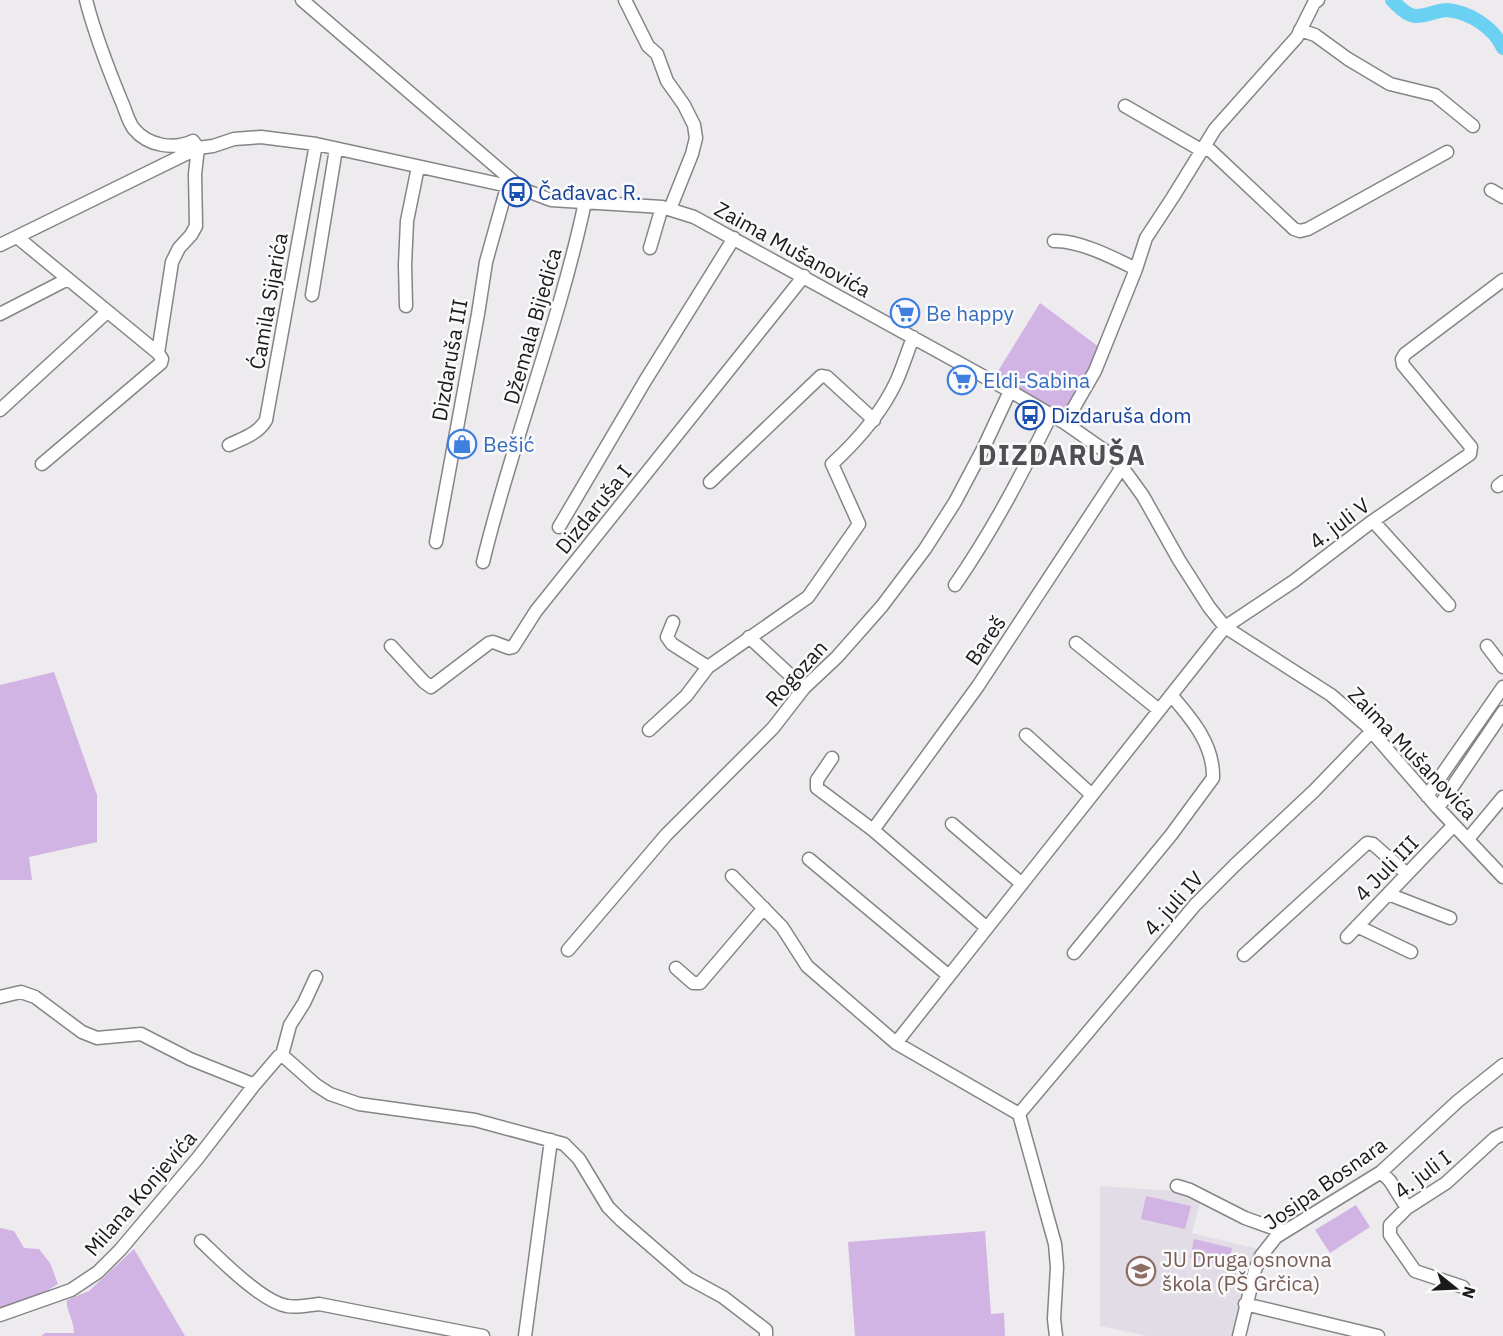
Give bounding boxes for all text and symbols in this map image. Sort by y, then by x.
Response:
bus stop icon: Čađavac R. [501,176,533,208]
place label: Čađavac R. [538,178,642,206]
street label: Zaima Mušanovića [710,194,876,304]
street label: Ćamila Sijarića [242,230,294,372]
street label: Džemala Bijedića [496,244,568,408]
street label: Dizdaruša III [424,297,474,423]
supermarket icon: Be happy [889,297,921,329]
place label: Be happy [926,299,1015,327]
supermarket icon: Eldi-Sabina [946,364,978,396]
place label: Eldi-Sabina [983,366,1090,394]
bus stop icon: Dizdaruša dom [1014,399,1046,431]
place label: Dizdaruša dom [1051,401,1192,429]
shop icon: Bešić [446,428,478,460]
place label: Bešić [483,430,534,458]
district label: DIZDARUŠA [978,437,1146,472]
street label: Dizdaruša I [549,459,637,559]
street label: 4. juli V [1303,491,1375,555]
street label: Bareš [958,610,1012,670]
street label: Rogozan [759,634,833,712]
street label: Zaima Mušanovića [1342,681,1484,825]
street label: 4 Juli III [1348,829,1424,907]
street label: 4. juli IV [1137,865,1209,941]
street label: Milana Konjevića [78,1124,202,1262]
street label: Josipa Bosnara [1258,1130,1392,1236]
street label: 4. juli I [1388,1143,1456,1205]
place label: JU Druga osnovna škola (PŠ Grčica) [1162,1245,1332,1297]
school or university icon: JU Druga osnovna škola (PŠ Grčica) [1125,1255,1157,1287]
north arrow [1425,1258,1485,1318]
text: N [1458,1284,1481,1301]

